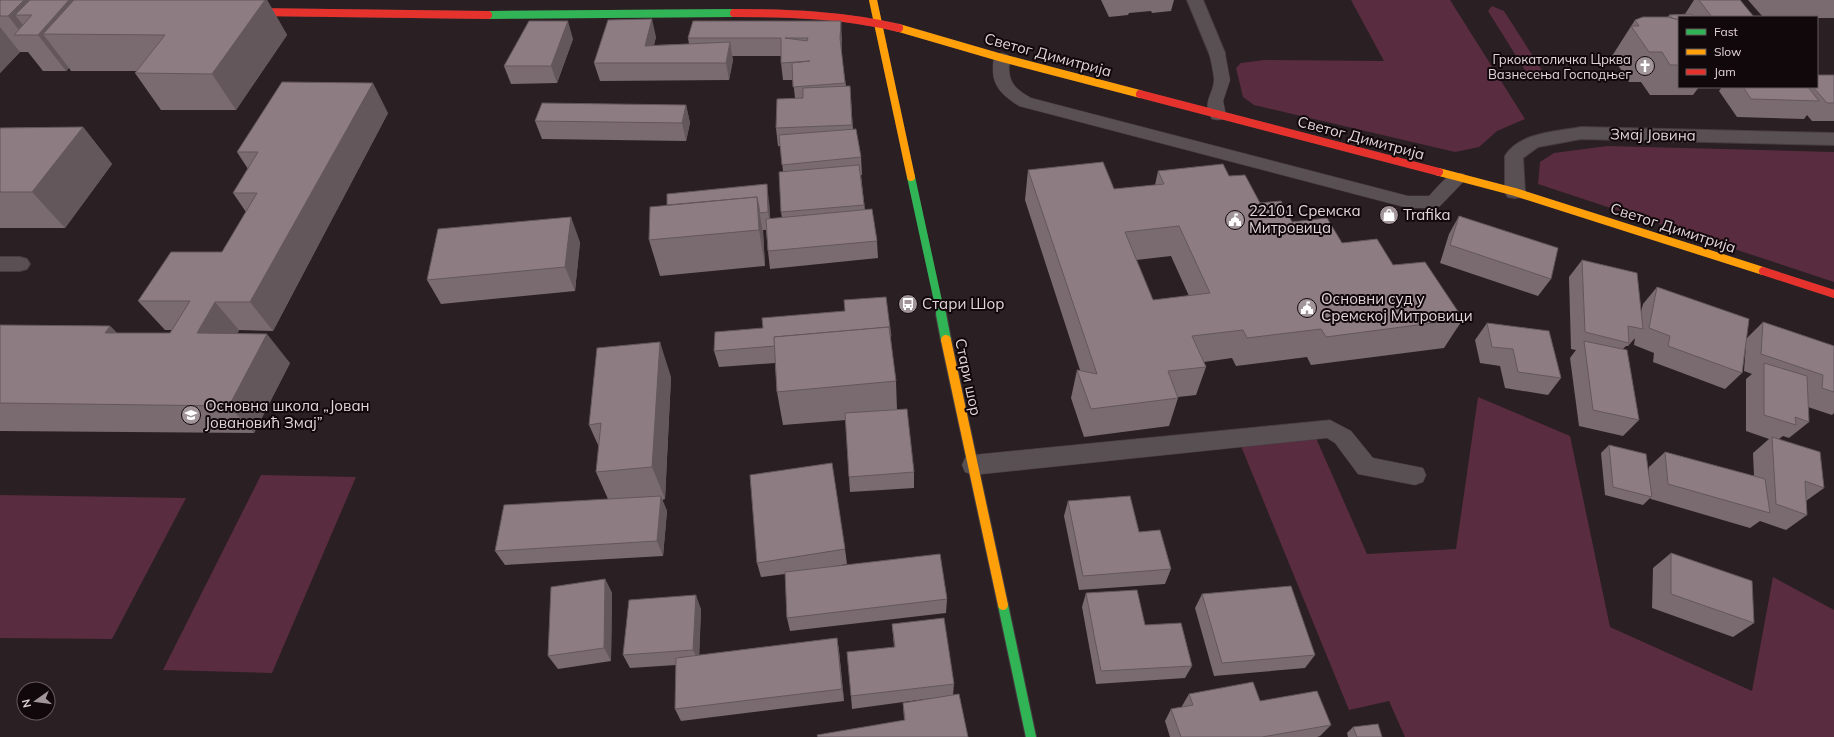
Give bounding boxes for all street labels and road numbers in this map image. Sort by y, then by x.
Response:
street label: Светог Димитрија [983,28,1114,81]
street label: Светог Димитрија [1296,111,1427,164]
street label: Змај Јовина [1610,124,1696,145]
street label: Светог Димитрија [1608,198,1738,257]
street label: Стари шор [951,337,986,417]

